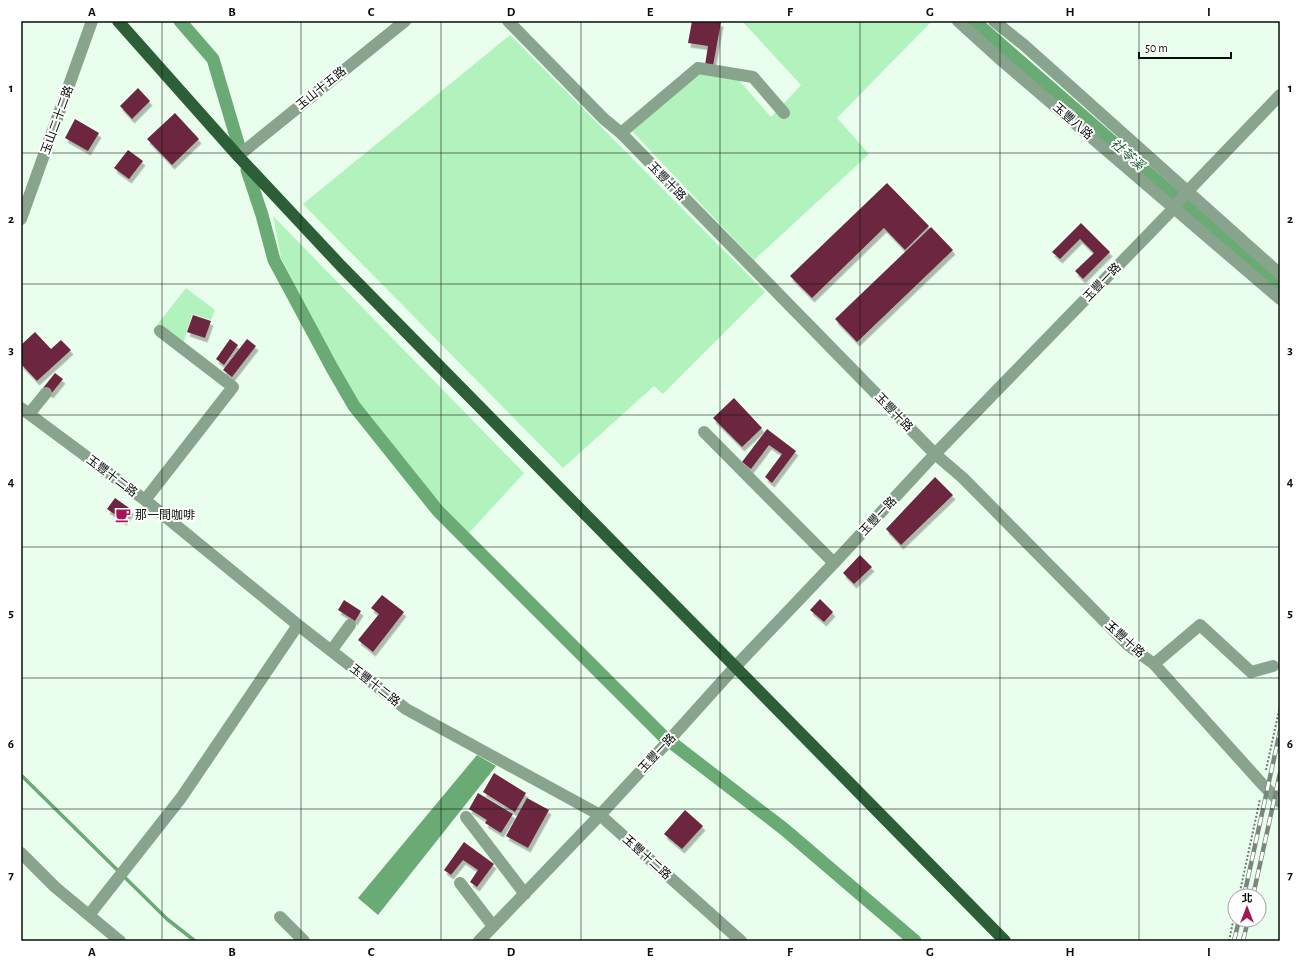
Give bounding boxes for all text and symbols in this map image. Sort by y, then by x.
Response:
text: A [88,6,96,19]
text: B [228,6,236,19]
text: C [368,6,375,19]
text: D [507,6,516,19]
text: E [647,6,654,19]
text: F [787,6,794,19]
text: G [926,6,934,19]
text: H [1065,6,1075,19]
text: I [1207,6,1211,19]
scale bar [1139,34,1231,60]
text: 50 m [1145,42,1168,54]
street label: 玉山十五路 [293,64,348,112]
text: 1 [9,82,13,95]
text: 1 [1288,82,1292,95]
street label: 玉山二十二路 [38,84,75,156]
street label: 玉豐八路 [1051,100,1096,141]
water label: 社苓溪 [1108,137,1148,174]
street label: 玉豐十路 [646,159,689,202]
text: 2 [8,213,14,226]
text: 2 [1287,213,1293,226]
street label: 玉豐一路 [1080,260,1123,303]
text: 3 [8,344,14,357]
text: 3 [1287,344,1293,357]
street label: 玉豐十路 [873,390,916,433]
street label: 玉豐十二路 [84,452,140,499]
text: 4 [8,476,15,489]
text: 4 [1287,476,1294,489]
street label: 玉豐一路 [857,494,899,538]
cafe icon: 那一間咖啡 [114,506,132,524]
place label: 那一間咖啡 [135,509,195,521]
text: 5 [8,607,14,620]
text: 5 [1287,607,1293,620]
street label: 玉豐十路 [1103,618,1148,660]
street label: 玉豐十二路 [348,661,403,708]
street label: 玉豐一路 [636,731,678,775]
text: 6 [8,738,14,751]
text: 6 [1287,738,1293,751]
street label: 玉豐十二路 [621,832,674,882]
text: 7 [8,869,14,882]
text: 7 [1287,869,1293,882]
north arrow [1227,888,1267,928]
text: 北 [1242,893,1253,904]
text: A [88,946,96,959]
text: B [228,946,236,959]
text: C [368,946,375,959]
text: D [507,946,516,959]
text: E [647,946,654,959]
text: F [787,946,794,959]
text: G [926,946,934,959]
text: H [1065,946,1075,959]
text: I [1207,946,1211,959]

